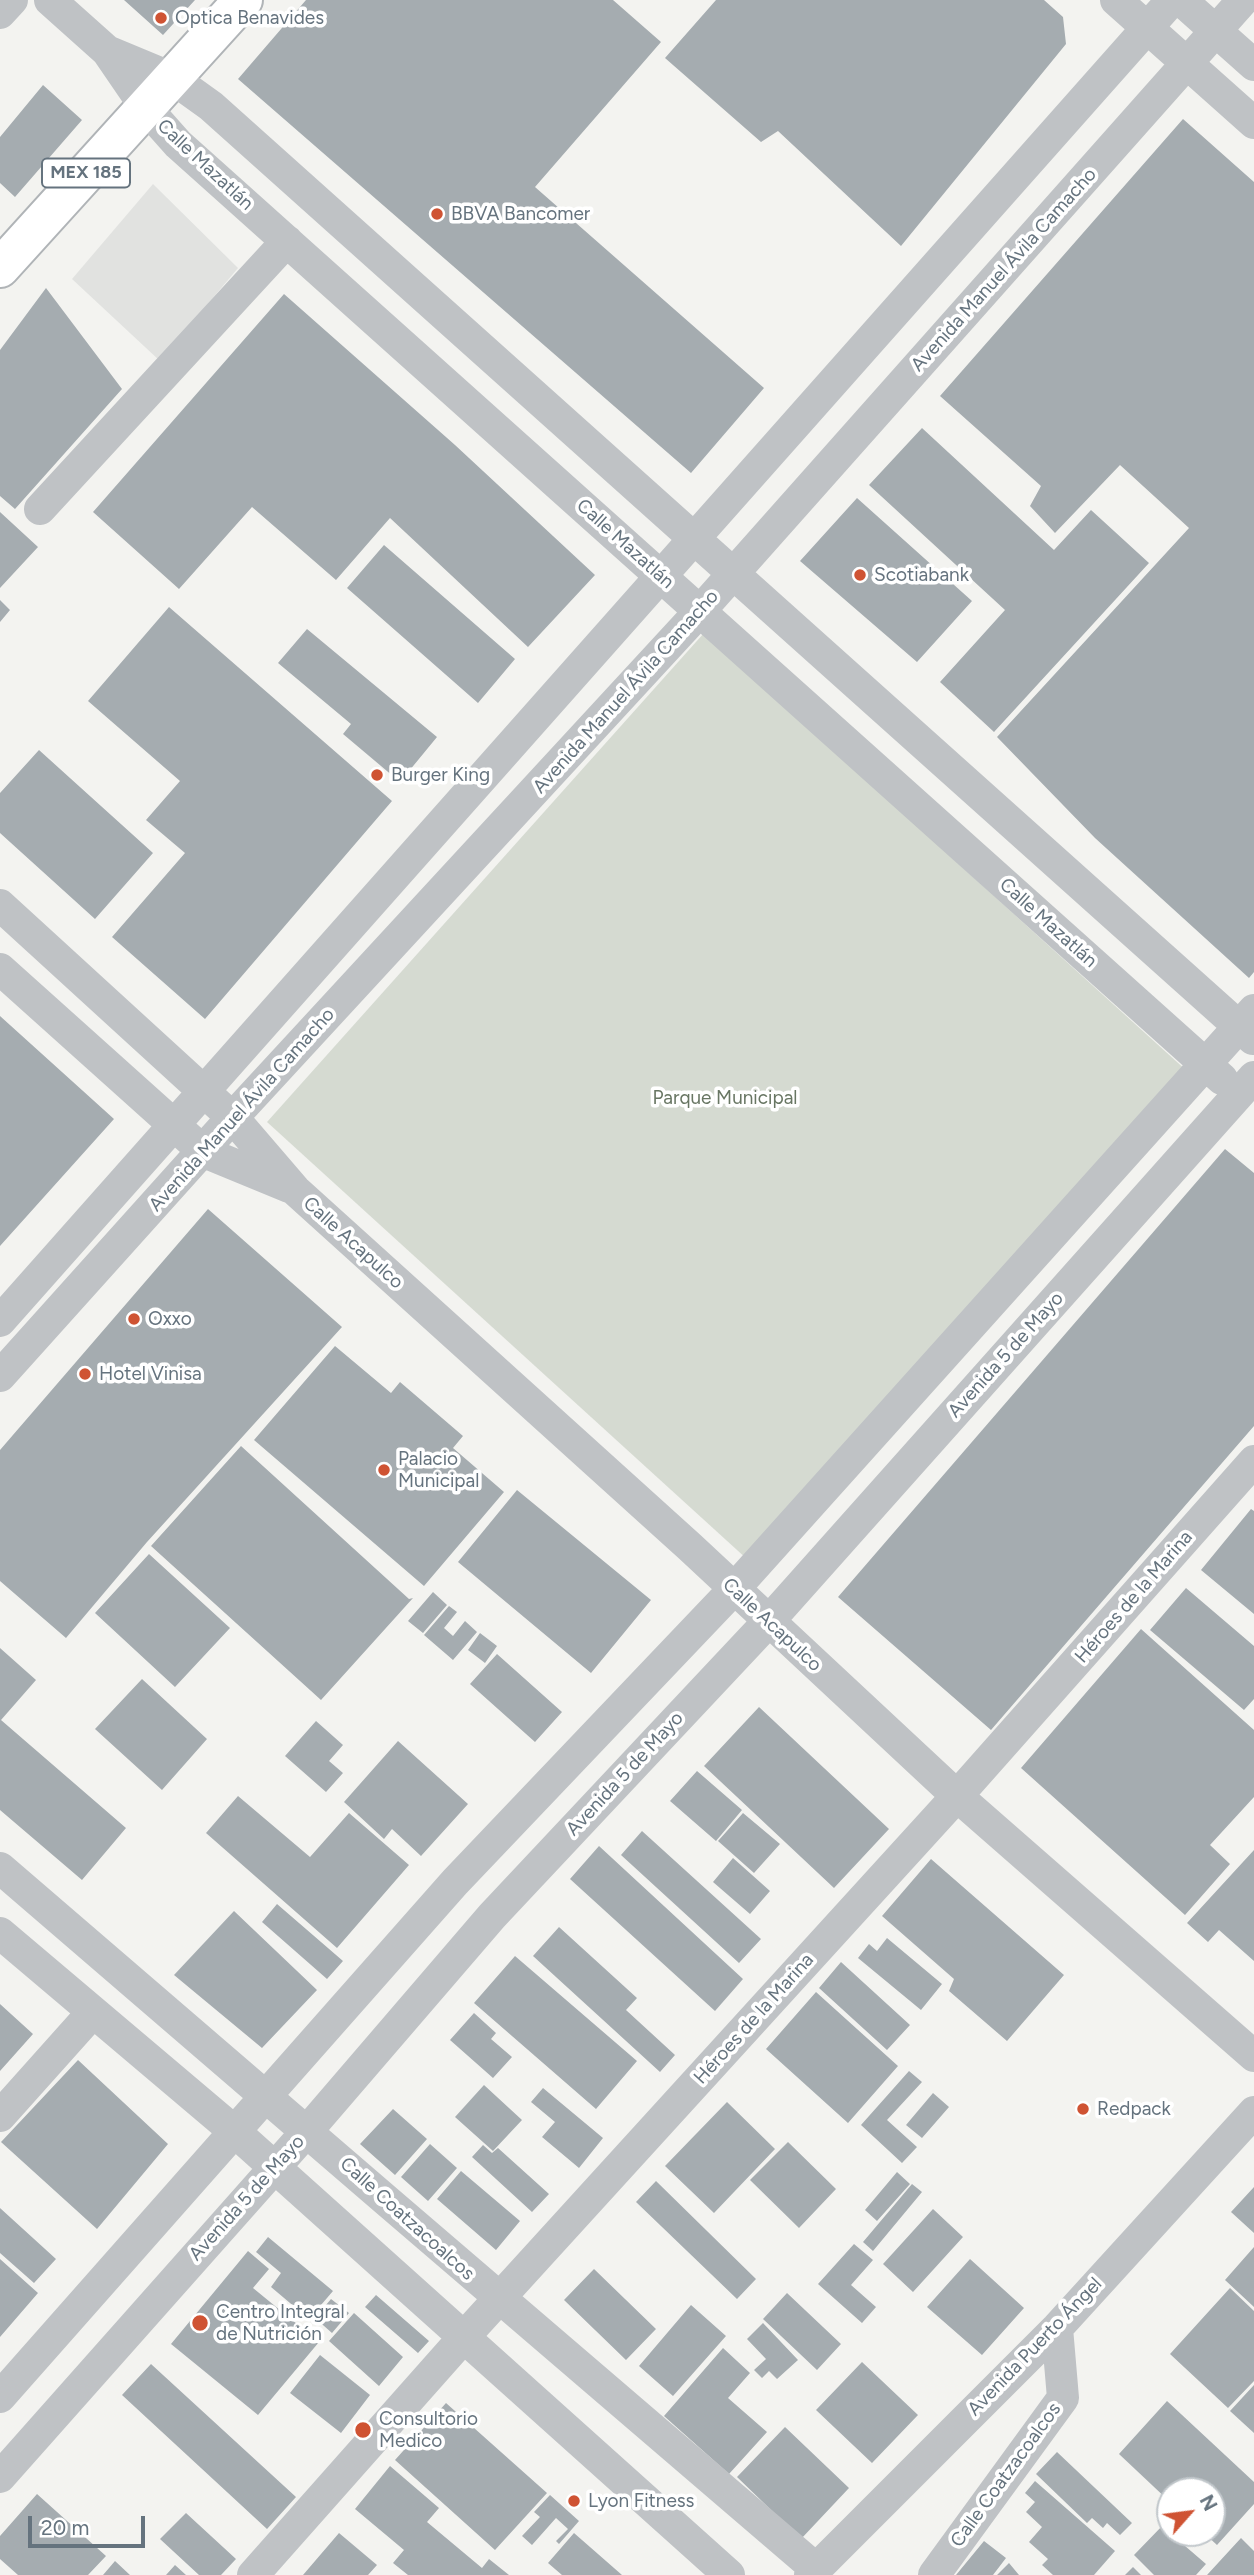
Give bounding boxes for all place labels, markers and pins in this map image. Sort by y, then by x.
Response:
place label: Optica Benavides [175,7,324,29]
marker: Optica Benavides [153,10,169,26]
place label: BBVA Bancomer [451,203,590,225]
marker: BBVA Bancomer [429,206,445,222]
place label: Scotiabank [874,564,969,586]
marker: Scotiabank [852,567,868,583]
place label: Burger King [391,764,490,786]
marker: Burger King [369,767,385,783]
place label: Oxxo [148,1308,192,1330]
marker: Oxxo [126,1311,142,1327]
place label: Hotel Vinisa [99,1363,202,1385]
marker: Hotel Vinisa [77,1366,93,1382]
place label: Palacio Municipal [398,1448,479,1492]
marker: Palacio Municipal [376,1462,392,1478]
place label: Redpack [1097,2098,1171,2120]
marker: Redpack [1075,2101,1091,2117]
place label: Centro Integral de Nutrición [216,2301,345,2345]
marker: Centro Integral de Nutrición [190,2313,210,2333]
place label: Consultorio Medico [379,2408,478,2452]
marker: Consultorio Medico [353,2420,373,2440]
place label: Lyon Fitness [588,2490,694,2512]
marker: Lyon Fitness [566,2493,582,2509]

